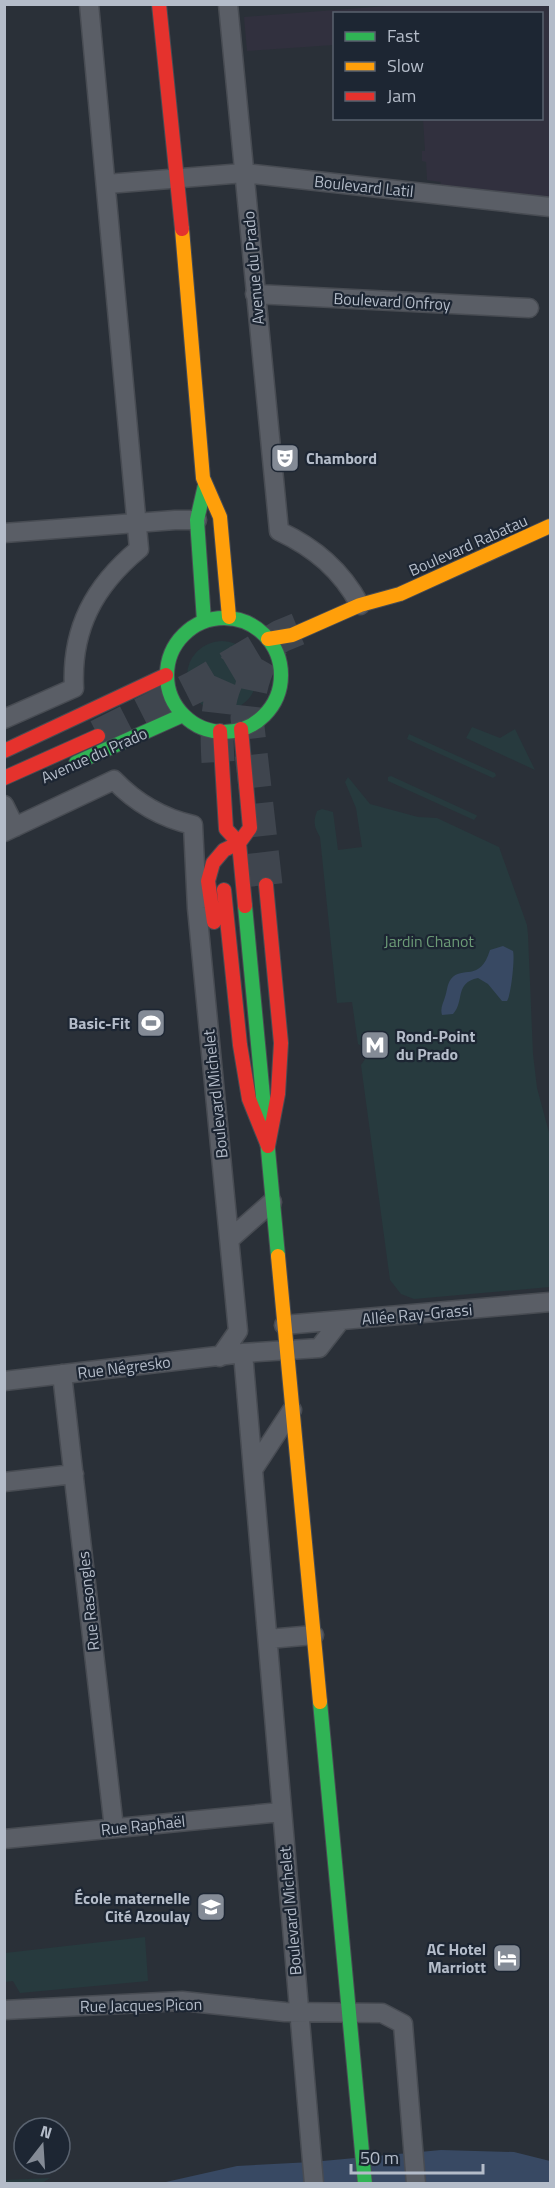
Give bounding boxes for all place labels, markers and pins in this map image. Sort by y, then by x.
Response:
theatre icon: Chambord [269,442,301,474]
place label: Chambord [306,446,377,470]
sports icon: Basic-Fit [135,1007,167,1039]
place label: Basic-Fit [69,1011,130,1035]
place label: Rond-Point du Prado [396,1024,475,1066]
metro station icon: Rond-Point du Prado [359,1029,391,1061]
place label: École maternelle Cité Azoulay [74,1886,190,1928]
school or university icon: École maternelle Cité Azoulay [195,1891,227,1923]
place label: AC Hotel Marriott [427,1937,486,1979]
hotel icon: AC Hotel Marriott [491,1942,523,1974]

